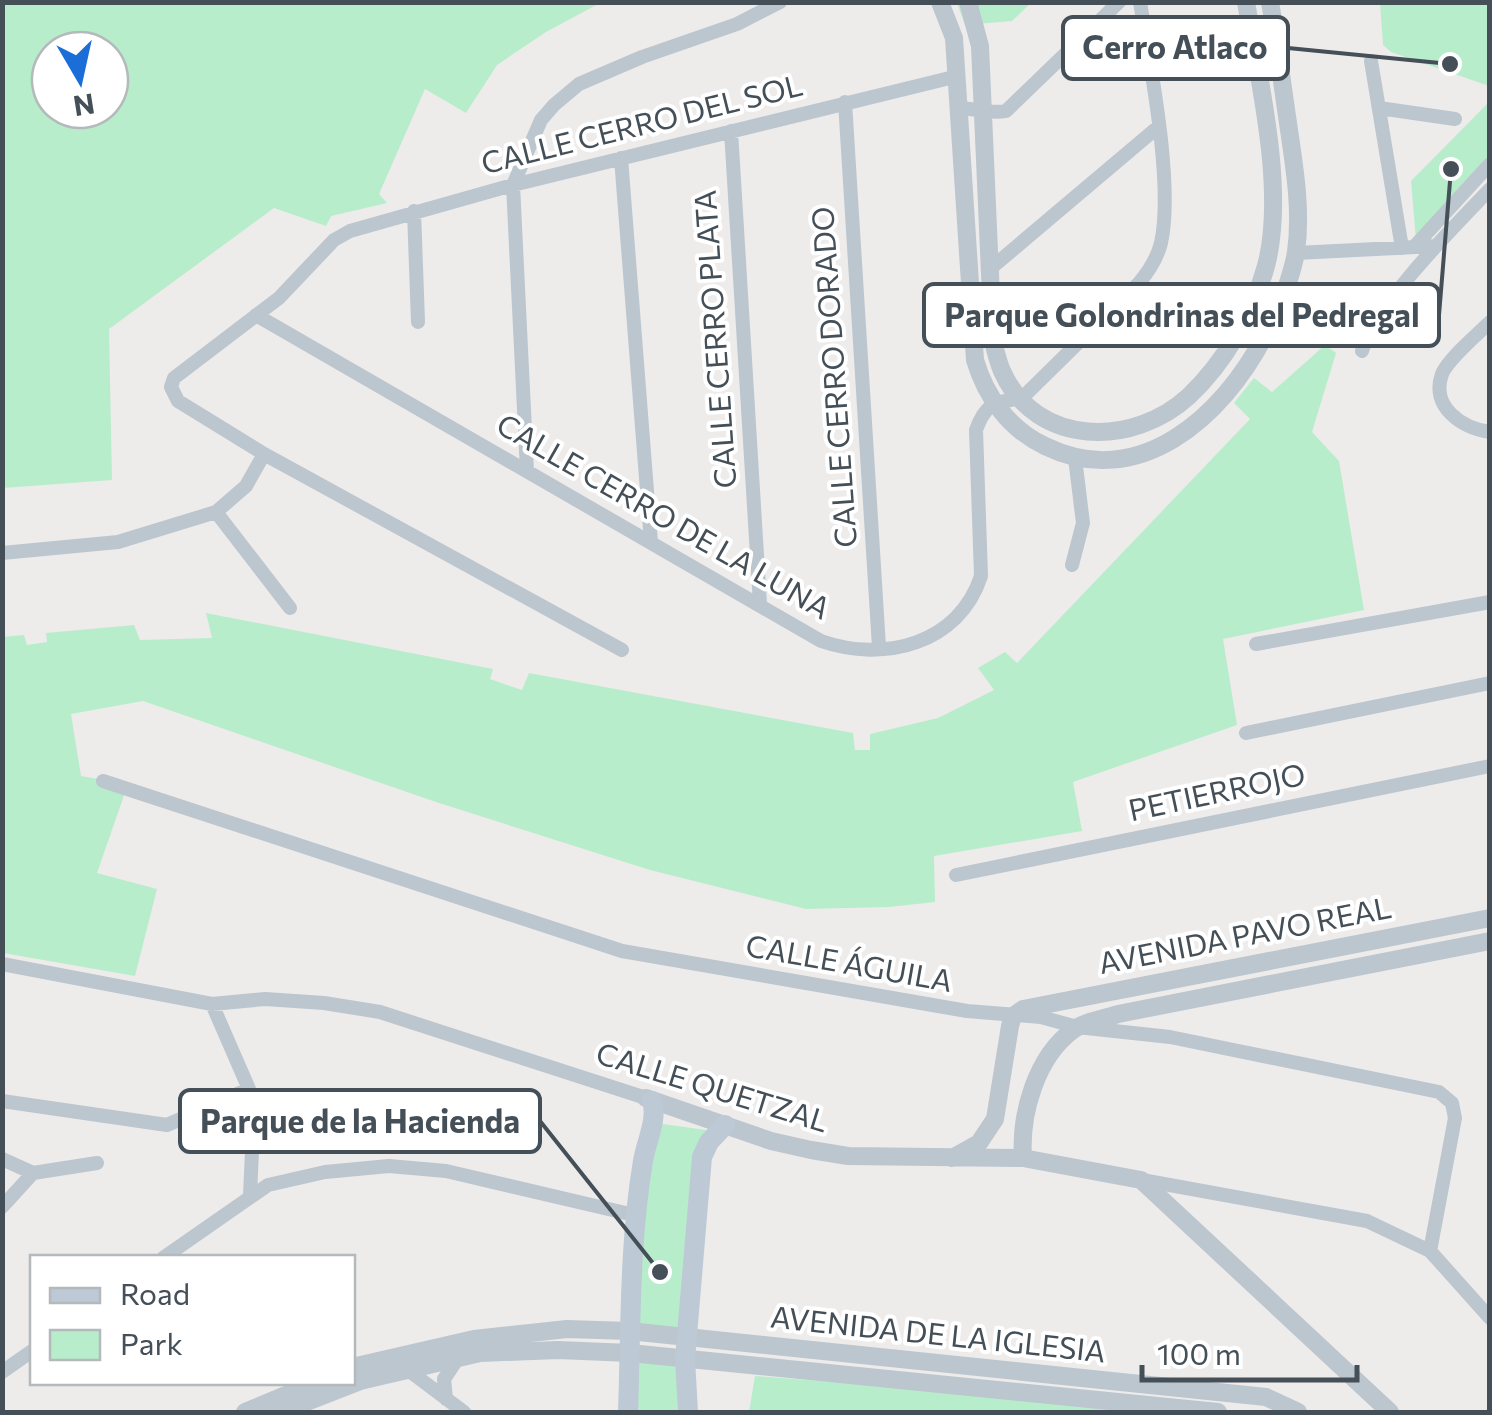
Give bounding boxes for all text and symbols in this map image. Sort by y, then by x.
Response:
callout: Cerro Atlaco [1063,17,1288,79]
text: Cerro Atlaco [1082,26,1268,66]
north arrow [30,30,130,130]
street label: CALLE CERRO DEL SOL [477,65,806,180]
text: N [71,87,97,124]
street label: CALLE CERRO PLATA [685,189,742,490]
street label: CALLE CERRO DORADO [802,206,863,549]
callout: Parque Golondrinas del Pedregal [924,284,1439,346]
text: Parque Golondrinas del Pedregal [944,294,1420,334]
street label: CALLE CERRO DE LA LUNA [491,404,838,626]
street label: PETIERROJO [1125,754,1308,827]
street label: AVENIDA PAVO REAL [1095,887,1394,980]
street label: CALLE ÁGUILA [743,925,956,998]
street label: CALLE QUETZAL [592,1033,833,1138]
callout: Parque de la Hacienda [180,1090,540,1152]
text: Parque de la Hacienda [200,1100,520,1140]
legend [30,1255,355,1385]
text: Road [120,1274,190,1311]
street label: AVENIDA DE LA IGLESIA [769,1297,1108,1369]
scale bar [1142,1320,1357,1382]
text: Park [120,1324,183,1361]
text: 100 m [1157,1334,1241,1371]

